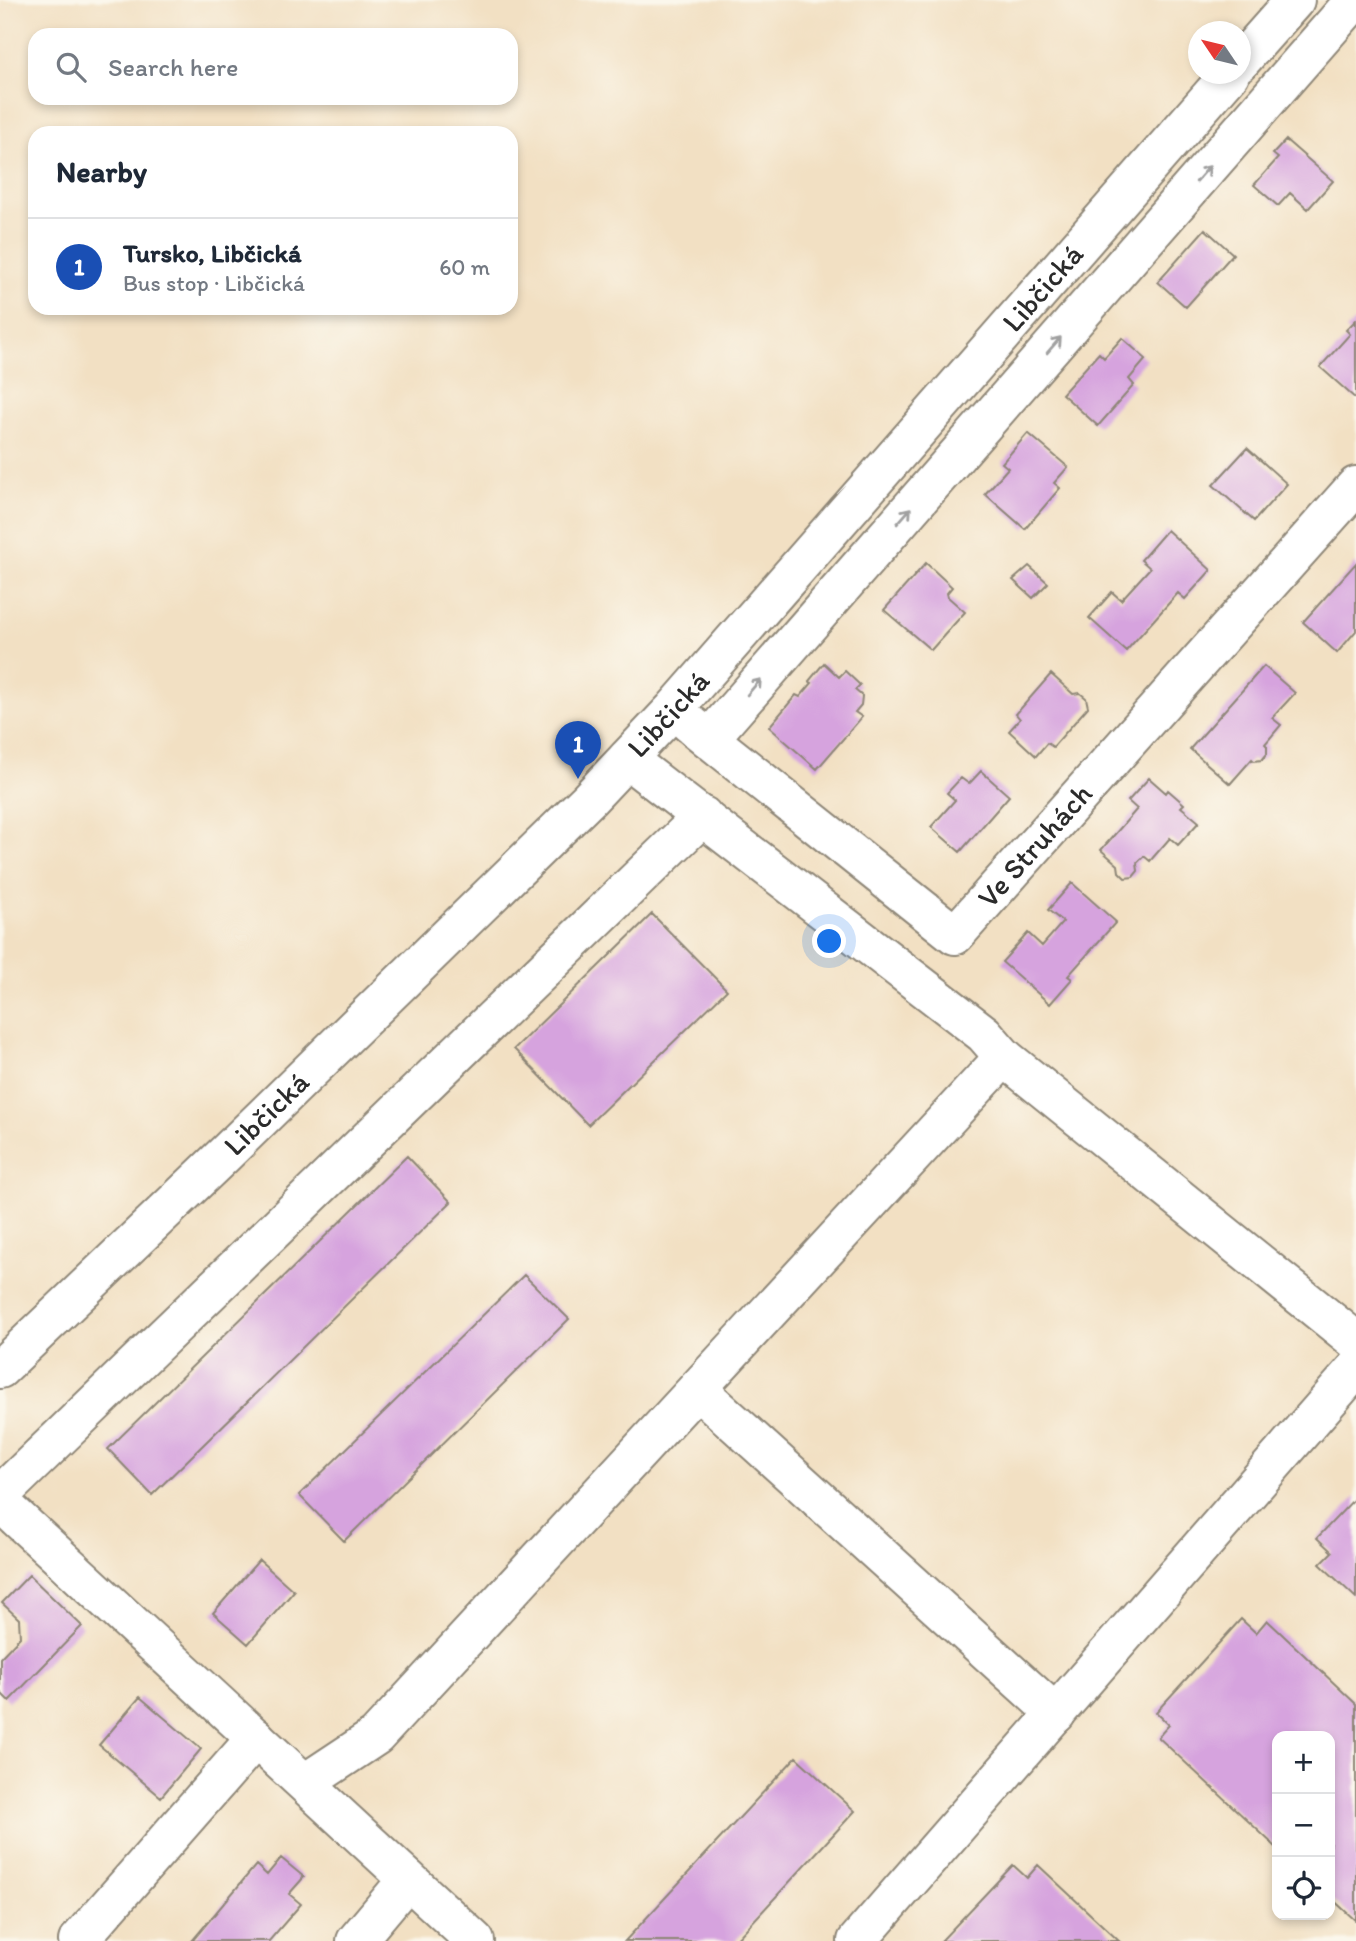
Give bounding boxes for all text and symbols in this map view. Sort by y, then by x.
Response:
north arrow [1188,21,1251,84]
search box [28,28,518,105]
icon: search [52,48,90,86]
text: Search here [108,51,238,83]
text: Nearby [56,153,147,190]
one-way arrow [1195,165,1211,183]
street label: Libčická [994,236,1091,339]
text: Tursko, Libčická [123,237,302,269]
text: 1 [74,253,84,281]
text: 60 m [439,253,490,281]
text: Bus stop · Libčická [123,269,305,297]
one-way arrow [1045,337,1062,354]
one-way arrow [896,507,912,525]
street label: Libčická [619,662,717,765]
one-way arrow [746,678,762,696]
pin: 1 [555,721,601,779]
street label: Ve Struhách [969,775,1100,915]
your location [812,924,846,958]
street label: Libčická [216,1063,317,1163]
map controls [1272,1731,1335,1920]
button: + [1272,1731,1335,1794]
button: − [1272,1794,1335,1857]
button: locate [1272,1857,1335,1920]

